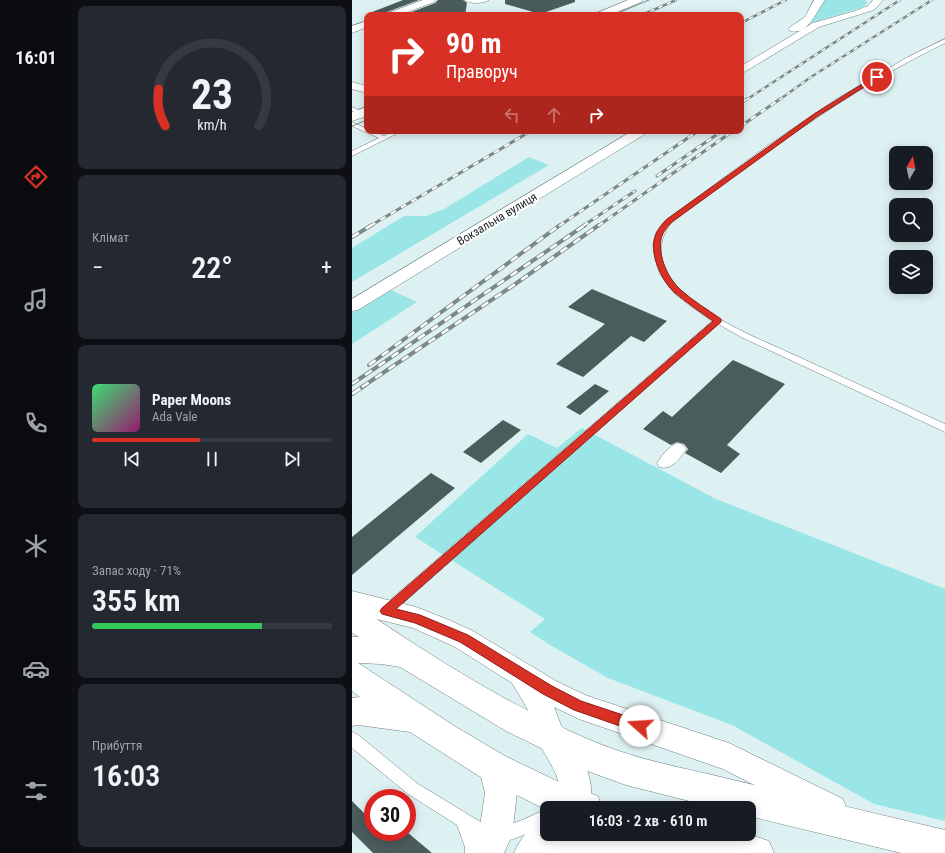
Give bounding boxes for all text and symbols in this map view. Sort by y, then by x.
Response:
text: 90 m [446,27,502,60]
icon: right [380,28,432,80]
text: 16:01 [15,47,57,68]
pin [860,60,894,94]
text: Праворуч [446,61,518,82]
icon: arrive [866,66,888,88]
text: 23 [191,70,233,119]
icon: left [501,104,523,126]
icon: ahead [543,104,565,126]
icon: right [585,104,607,126]
text: km/h [197,116,227,132]
north arrow [889,146,933,190]
map controls [889,146,933,294]
icon: directions [22,163,50,191]
street label: Вокзальна вулиця [454,190,540,248]
button: search [889,198,933,242]
text: Клімат [92,230,129,245]
text: 22° [191,250,233,285]
button: layers [889,250,933,294]
text: − [92,255,103,280]
text: + [321,255,332,280]
icon: music [22,286,50,314]
text: Paper Moons [152,391,231,409]
icon: phone [22,409,50,437]
text: Ada Vale [152,409,197,424]
icon: previous [121,448,143,470]
icon: pause [201,448,223,470]
icon: next [281,448,303,470]
icon: climate [22,532,50,560]
text: Запас ходу · 71% [92,563,181,578]
text: 355 km [92,583,181,618]
icon: car [22,655,50,683]
position arrow [619,705,661,747]
text: Прибуття [92,738,142,753]
text: 16:03 [92,758,160,793]
icon: filters [22,777,50,805]
speed limit sign: 30 [364,789,416,841]
text: 16:03 · 2 хв · 610 m [589,812,707,830]

